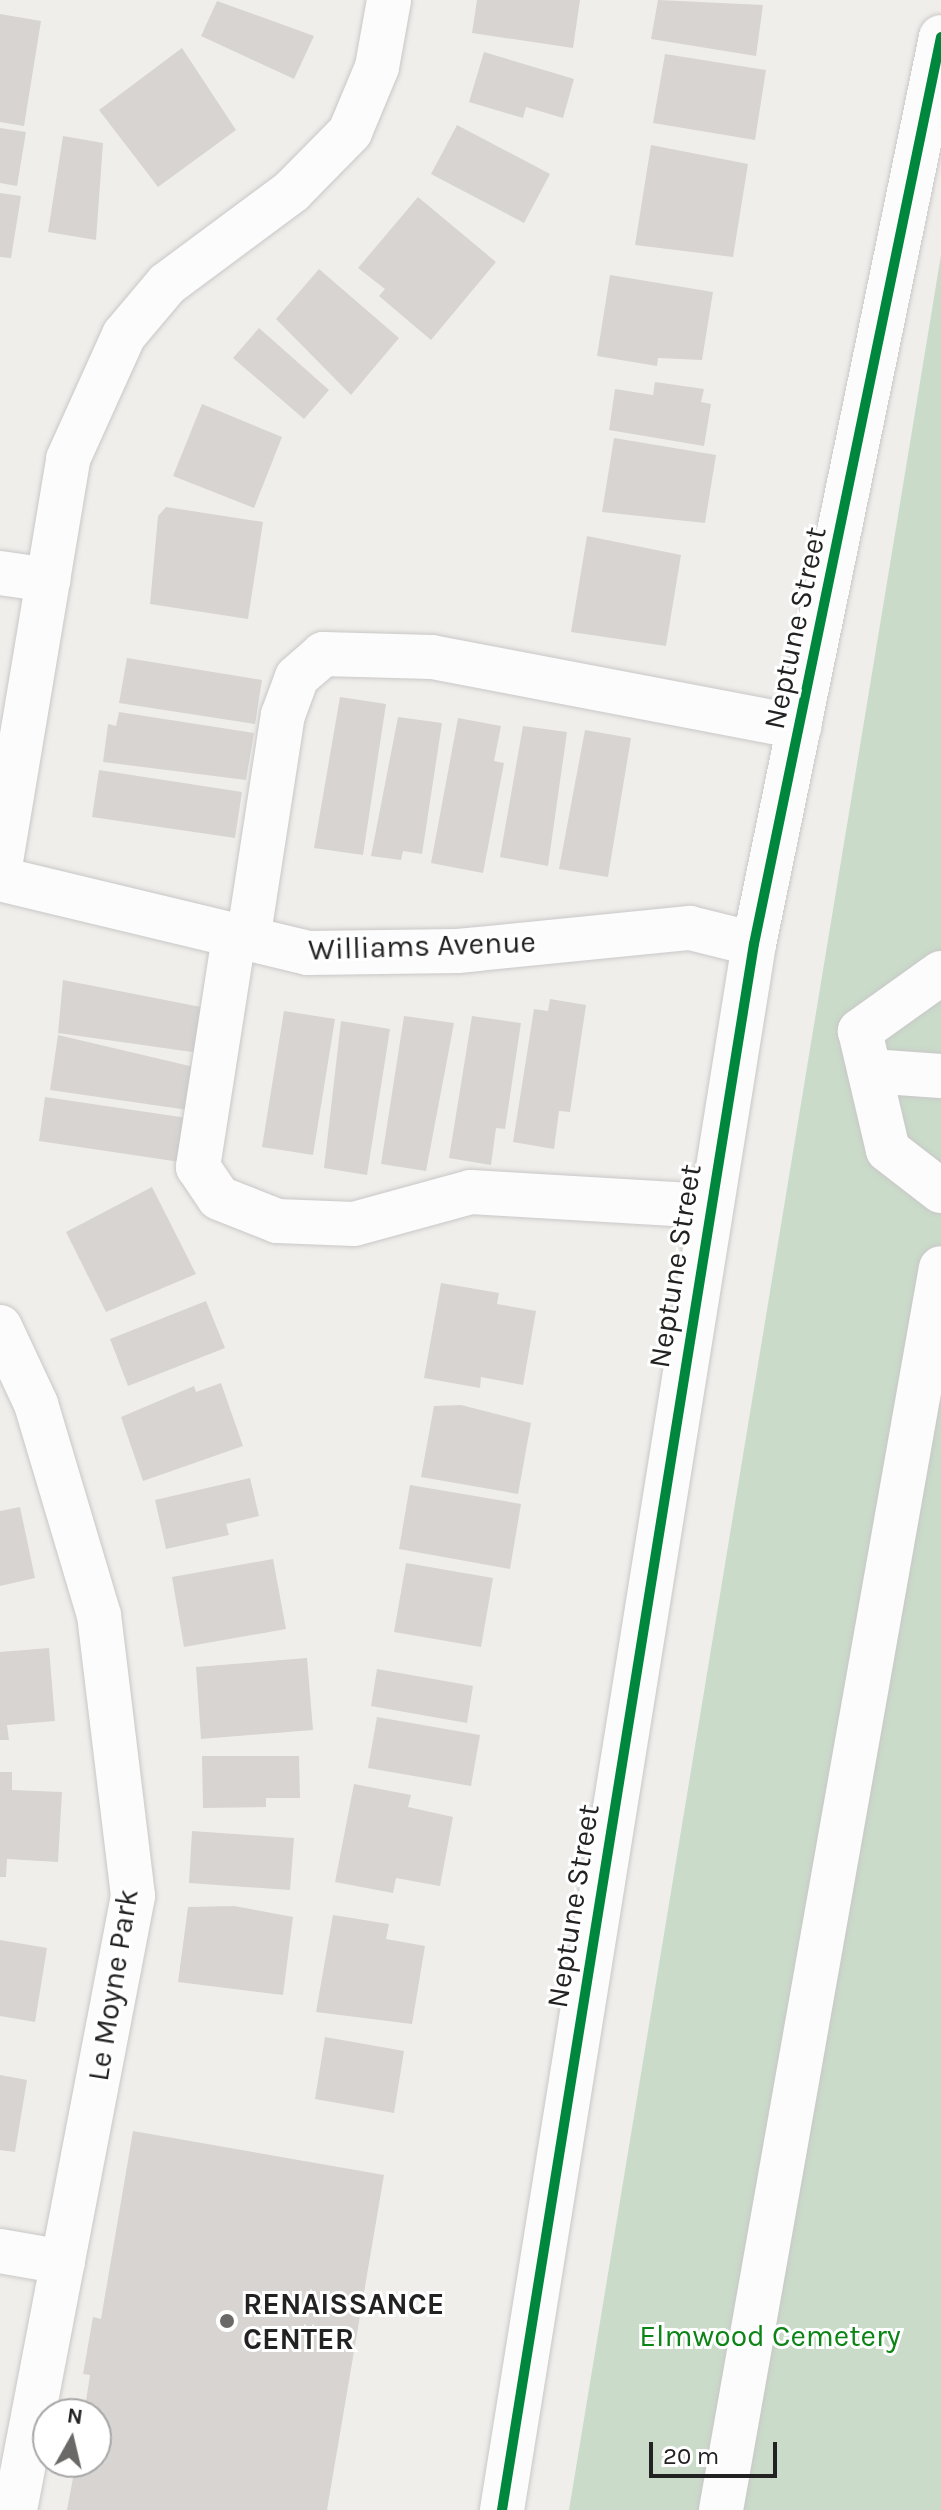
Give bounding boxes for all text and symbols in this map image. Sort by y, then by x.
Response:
street label: Neptune Street [756,524,834,732]
street label: Williams Avenue [308,924,536,968]
street label: Neptune Street [641,1162,709,1370]
street label: Neptune Street [539,1802,607,2010]
street label: Le Moyne Park [80,1886,146,2084]
place label: RENAISSANCE CENTER [243,2286,444,2356]
marker: RENAISSANCE CENTER [218,2312,236,2330]
park label: Elmwood Cemetery [639,2318,901,2354]
north arrow [32,2398,112,2478]
text: N [65,2402,85,2430]
scale bar [653,2426,781,2476]
text: 20 m [663,2442,719,2470]

